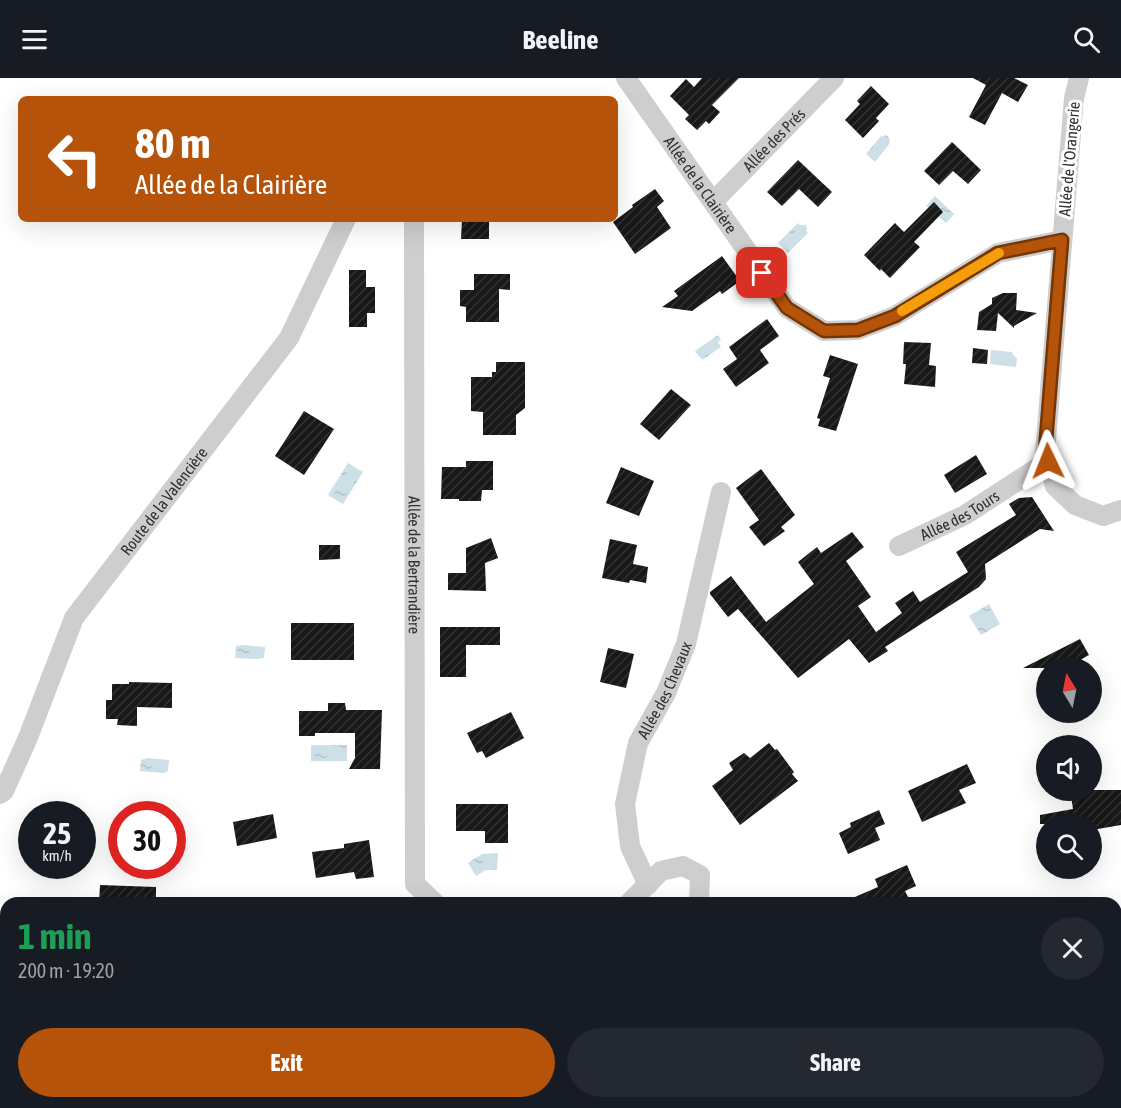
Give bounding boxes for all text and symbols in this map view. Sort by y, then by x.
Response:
icon: menu [18,23,51,56]
icon: search [1070,23,1103,56]
text: Beeline [523,24,598,55]
street label: Allée de l'Orangerie [1055,101,1084,217]
street label: Allée des Prés [739,104,809,175]
text: 80 m [135,119,210,167]
icon: left [36,120,114,198]
street label: Allée de la Clairière [660,133,741,236]
text: Allée de la Clairière [135,169,327,200]
pin [736,247,787,298]
icon: arrive [745,256,778,289]
position arrow [1016,429,1080,493]
street label: Route de la Valencière [117,444,211,559]
street label: Allée des Tours [917,486,1003,544]
street label: Allée de la Bertrandière [405,496,424,634]
street label: Allée des Chevaux [633,638,695,742]
north arrow [1036,657,1102,723]
map controls [1036,657,1102,879]
button: sound [1036,735,1102,801]
speed limit sign: 30 [108,801,186,879]
button: search [1036,813,1102,879]
text: 25 [43,816,71,850]
text: km/h [42,847,72,864]
text: 1 min [18,915,92,957]
button: close [1041,917,1104,980]
text: 200 m · 19:20 [18,959,114,982]
button: Exit [18,1028,555,1097]
button: Share [567,1028,1104,1097]

